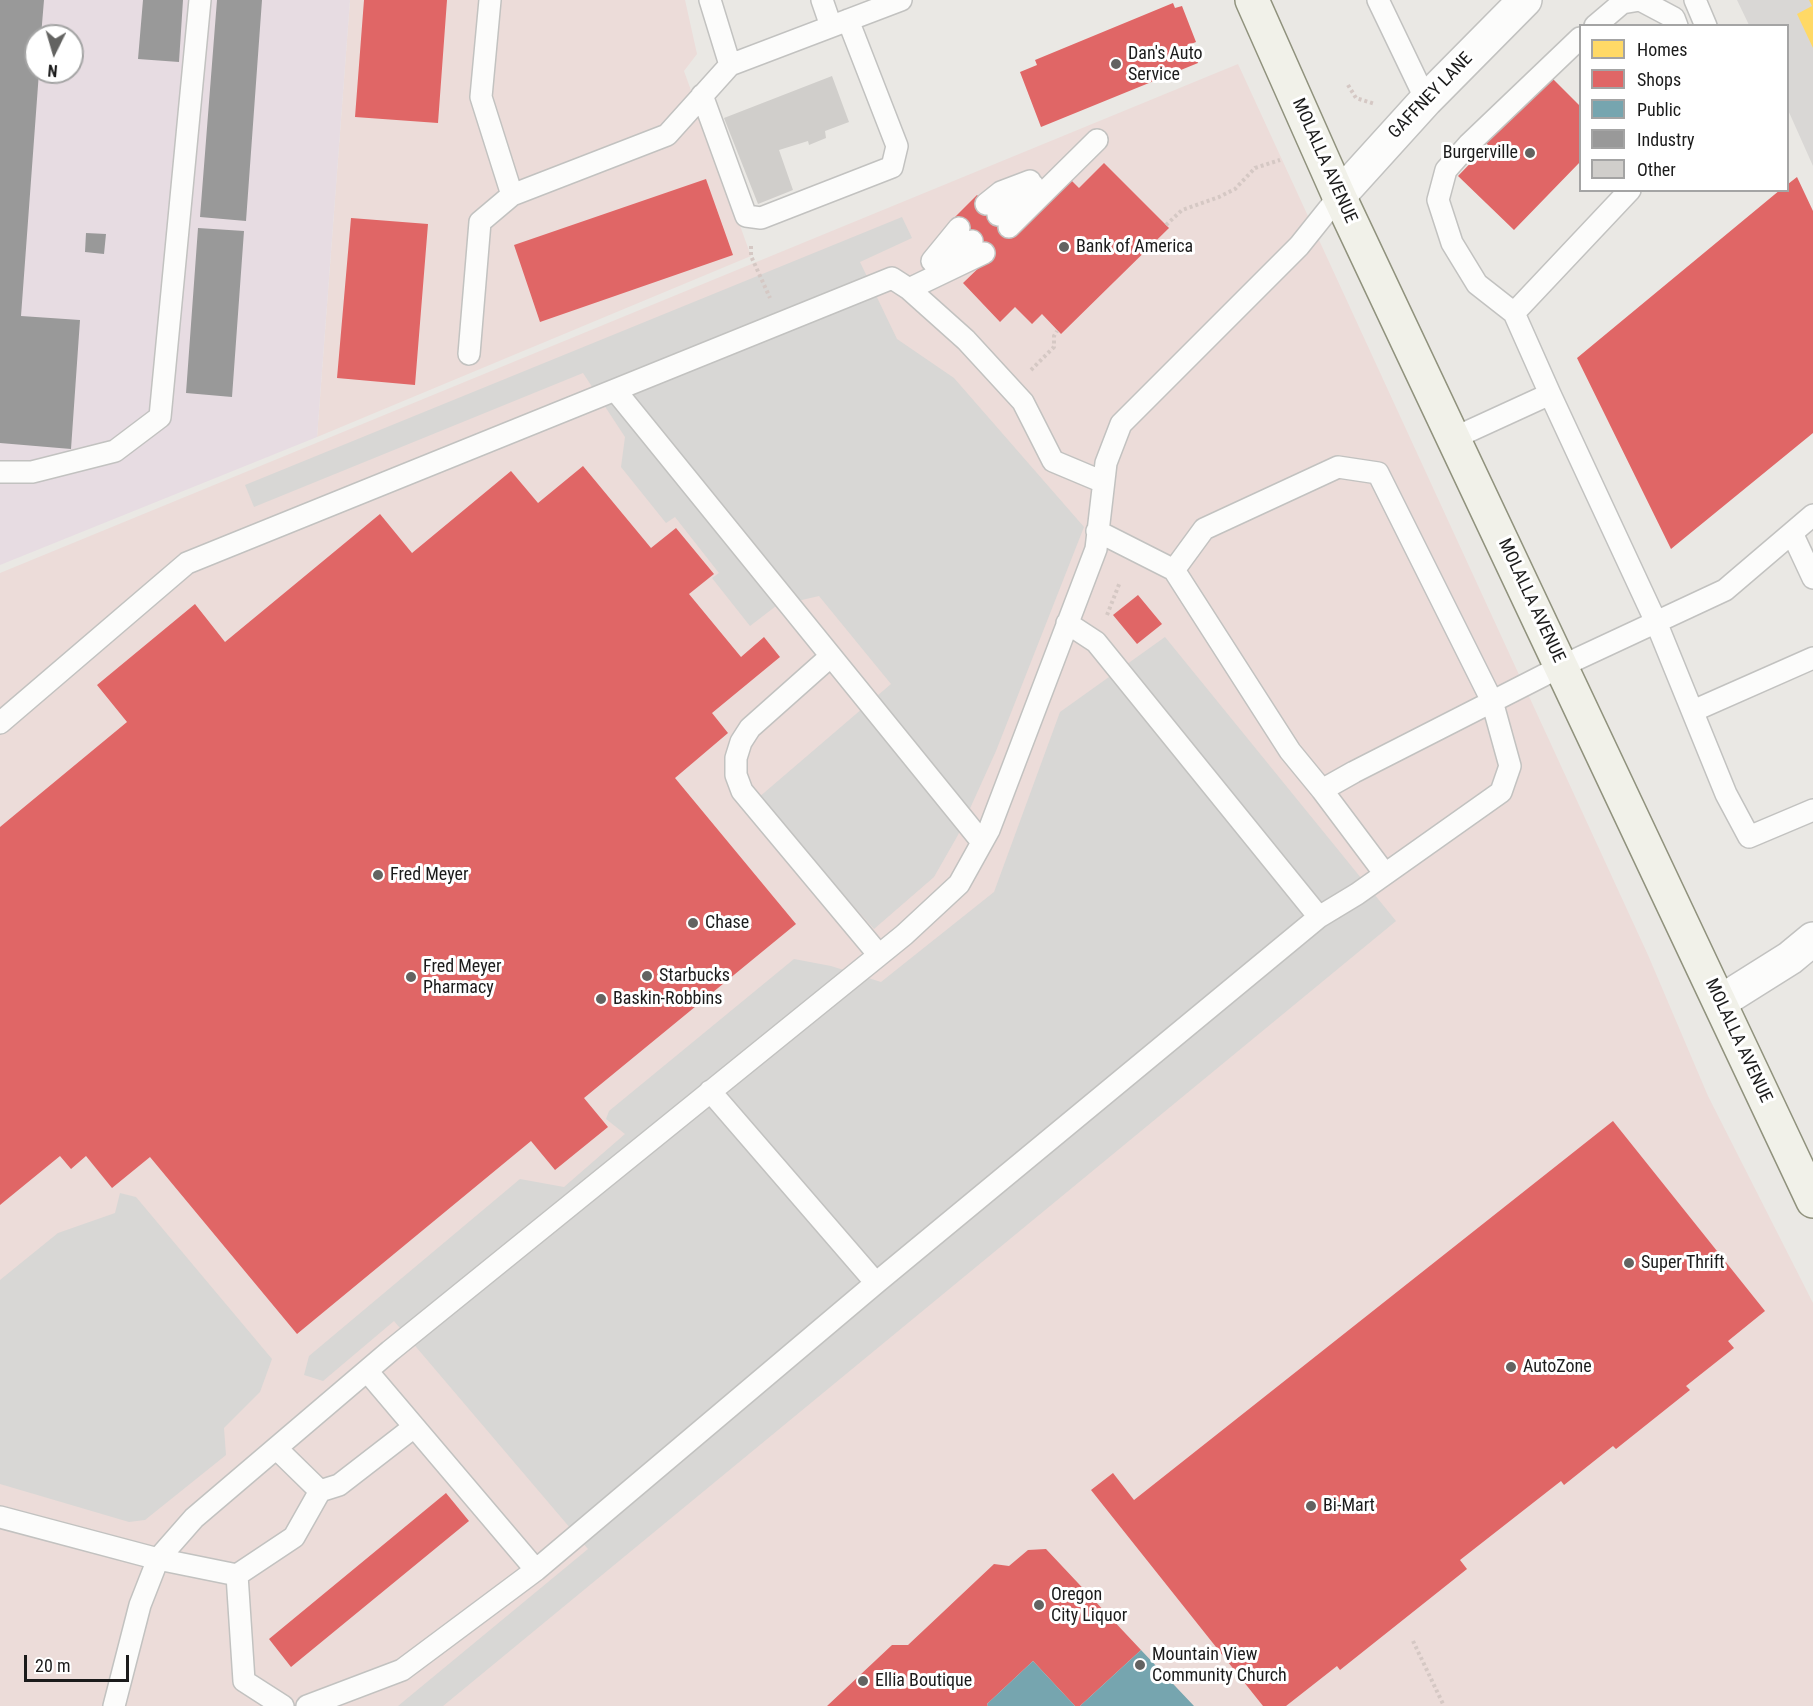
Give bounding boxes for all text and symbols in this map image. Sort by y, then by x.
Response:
north arrow [24,24,84,84]
legend [1579,24,1789,192]
text: Homes [1637,39,1687,60]
place label: Dan's Auto Service [1128,43,1203,86]
street label: GAFFNEY LANE [1385,48,1477,144]
marker: Dan's Auto Service [1109,57,1123,71]
text: N [47,61,58,80]
text: Shops [1637,69,1681,90]
street label: MOLALLA AVENUE [1287,95,1361,227]
text: Public [1637,99,1681,120]
text: Industry [1637,129,1695,150]
place label: Burgerville [1443,142,1518,164]
marker: Burgerville [1523,146,1537,160]
text: Other [1637,159,1676,180]
place label: Bank of America [1076,236,1193,258]
marker: Bank of America [1057,240,1071,254]
street label: MOLALLA AVENUE [1493,536,1569,666]
place label: Fred Meyer [390,864,468,886]
marker: Fred Meyer [371,868,385,882]
place label: Chase [705,912,749,934]
marker: Chase [686,916,700,930]
place label: Fred Meyer Pharmacy [423,956,501,998]
place label: Starbucks [659,965,730,987]
marker: Starbucks [640,969,654,983]
marker: Fred Meyer Pharmacy [404,970,418,984]
street label: MOLALLA AVENUE [1700,976,1776,1106]
place label: Baskin-Robbins [613,988,722,1010]
marker: Baskin-Robbins [594,992,608,1006]
place label: Super Thrift [1641,1252,1725,1274]
marker: Super Thrift [1622,1256,1636,1270]
place label: AutoZone [1523,1356,1592,1378]
marker: AutoZone [1504,1360,1518,1374]
place label: Bi-Mart [1323,1495,1375,1517]
marker: Bi-Mart [1304,1499,1318,1513]
place label: Oregon City Liquor [1051,1584,1127,1626]
marker: Oregon City Liquor [1032,1598,1046,1612]
scale bar [27,1643,132,1681]
place label: Mountain View Community Church [1152,1644,1287,1686]
text: 20 m [35,1655,70,1676]
marker: Mountain View Community Church [1133,1658,1147,1672]
place label: Ellia Boutique [875,1670,972,1692]
marker: Ellia Boutique [856,1674,870,1688]

